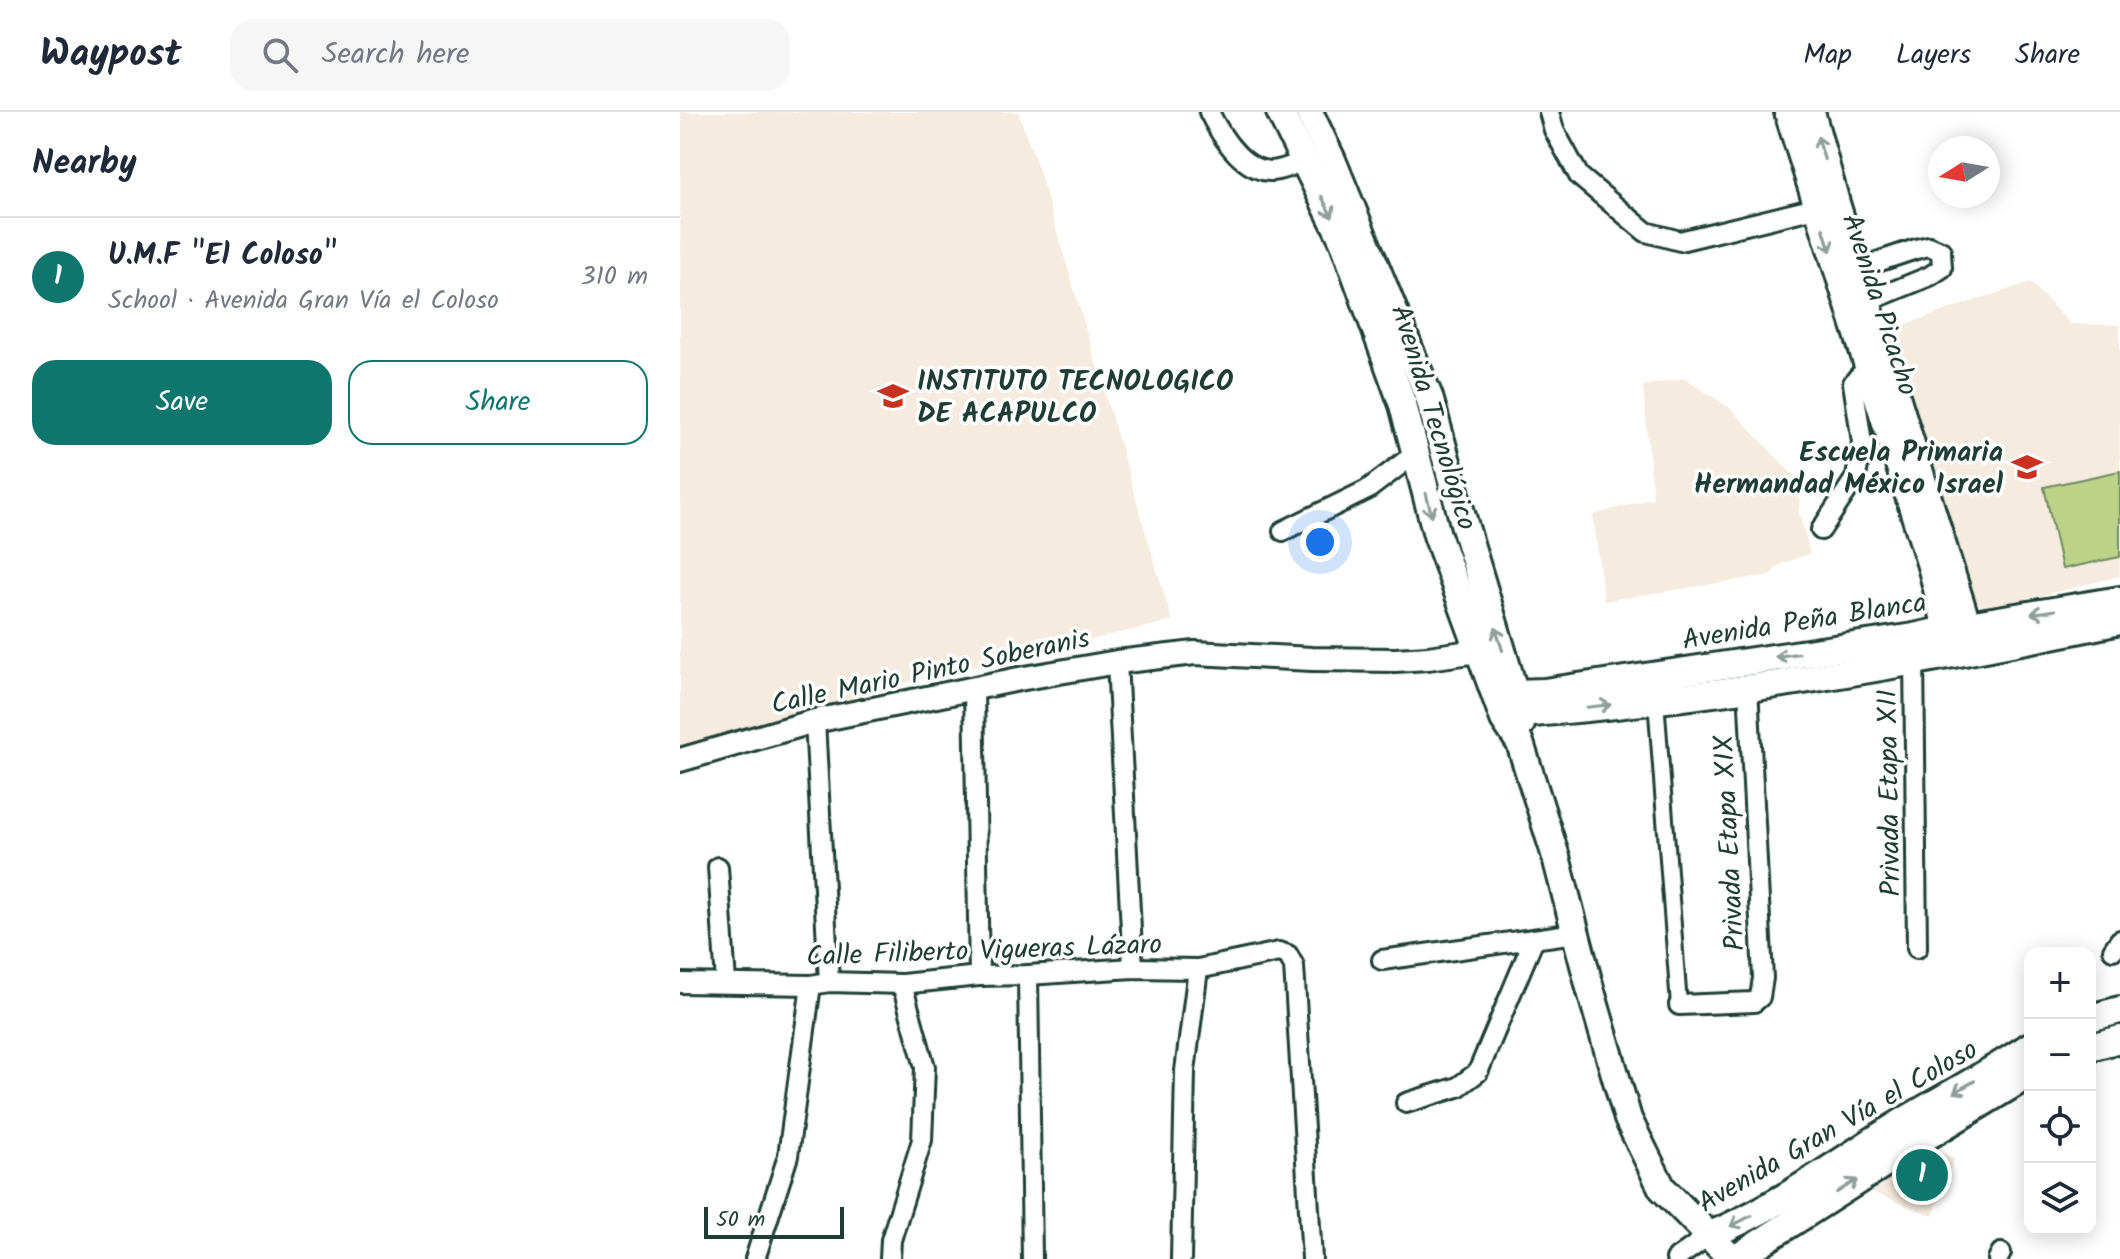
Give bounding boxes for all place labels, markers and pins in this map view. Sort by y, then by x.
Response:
place label: INSTITUTO TECNOLOGICO DE ACAPULCO [917,360,1233,437]
school or university icon: INSTITUTO TECNOLOGICO DE ACAPULCO [876,379,910,413]
place label: Escuela Primaria Hermandad México Israel [1694,431,2004,508]
school or university icon: Escuela Primaria Hermandad México Israel [2010,450,2044,484]
pin: 1 [1896,1145,1948,1205]

